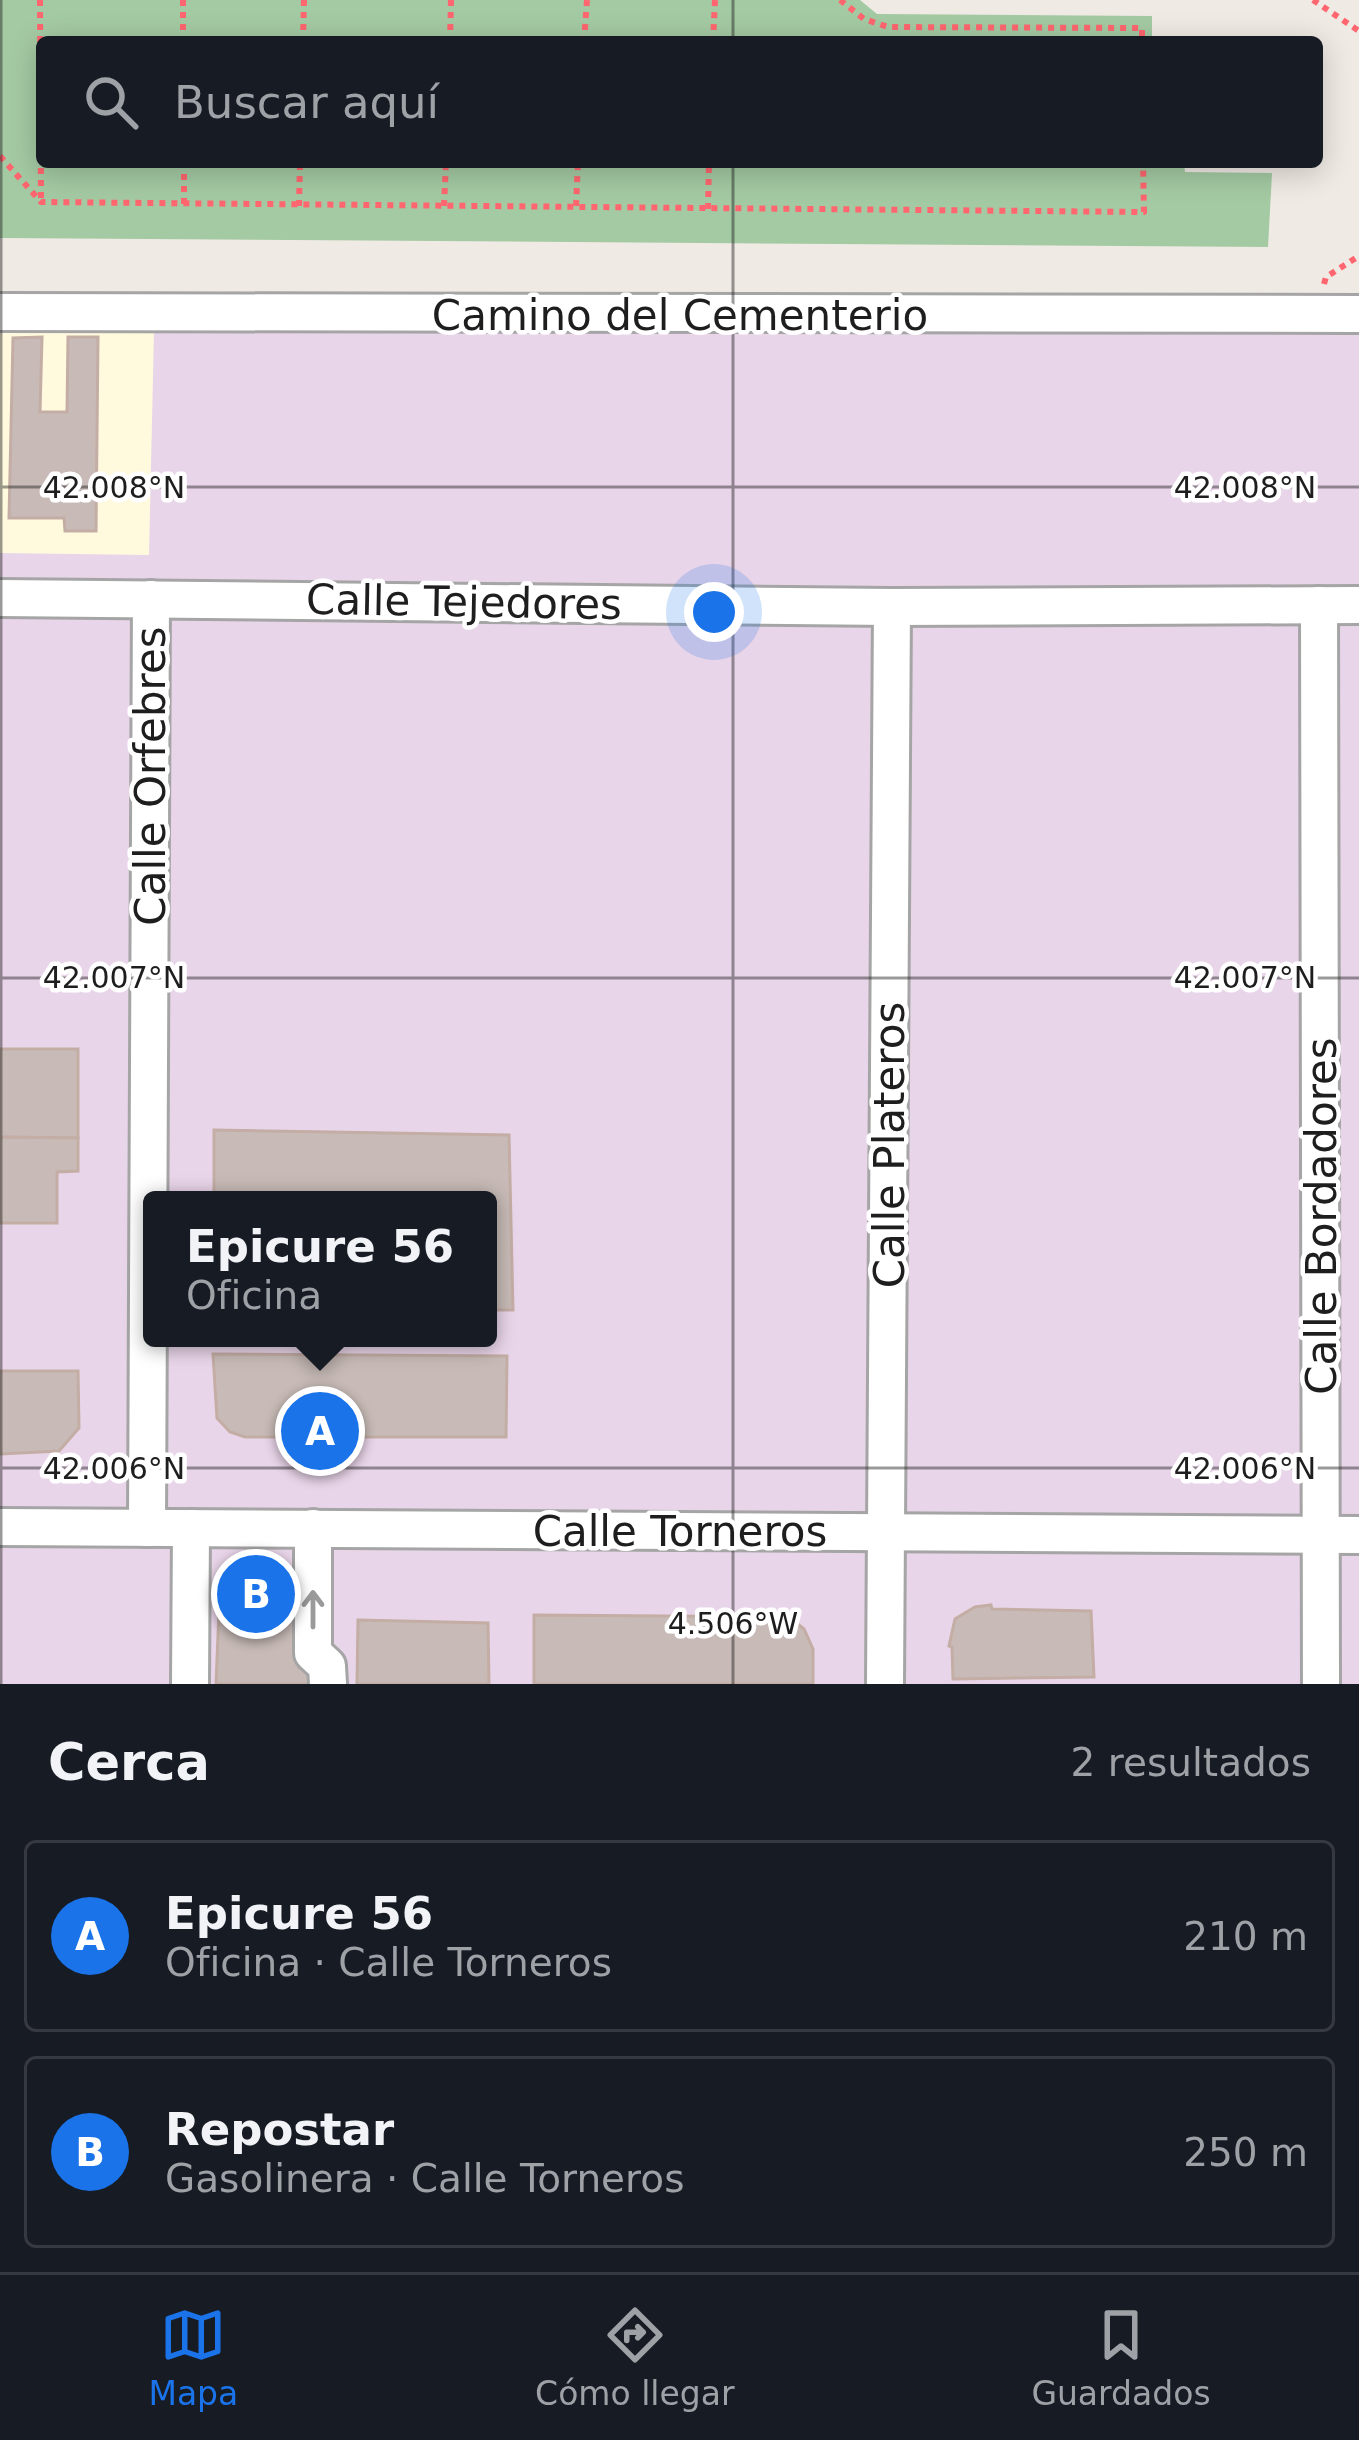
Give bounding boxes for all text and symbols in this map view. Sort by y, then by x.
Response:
search box [36,36,1323,168]
icon: search [78,69,144,135]
text: Buscar aquí [174,76,439,129]
street label: Camino del Cementerio [432,291,928,340]
text: 42.008°N [43,470,185,505]
text: 42.008°N [1174,470,1316,505]
street label: Calle Tejedores [306,575,622,629]
your location [684,582,744,642]
street label: Calle Orfebres [126,626,175,926]
text: 42.007°N [43,960,185,995]
text: 42.007°N [1174,960,1316,995]
street label: Calle Plateros [865,1002,914,1288]
street label: Calle Bordadores [1297,1037,1346,1395]
popup [143,1191,497,1347]
text: Epicure 56 [186,1220,454,1273]
text: Oficina [186,1273,322,1318]
pin: A [281,1386,359,1476]
text: 42.006°N [43,1451,185,1486]
text: 42.006°N [1174,1451,1316,1486]
street label: Calle Torneros [533,1507,827,1556]
pin: B [217,1549,295,1639]
one-way arrow [302,1590,324,1629]
text: 4.506°W [668,1606,798,1641]
text: Cerca [48,1733,210,1792]
text: 2 resultados [1071,1740,1311,1785]
text: Epicure 56 [165,1887,433,1940]
text: A [75,1914,105,1959]
text: 210 m [1183,1914,1308,1959]
text: Oficina · Calle Torneros [165,1940,612,1985]
text: Repostar [165,2103,394,2156]
text: B [75,2130,105,2175]
text: 250 m [1183,2130,1308,2175]
text: Gasolinera · Calle Torneros [165,2156,684,2201]
tab: Mapa [148,2302,238,2413]
tab: Cómo llegar [535,2302,735,2413]
tab: Guardados [1031,2302,1211,2413]

